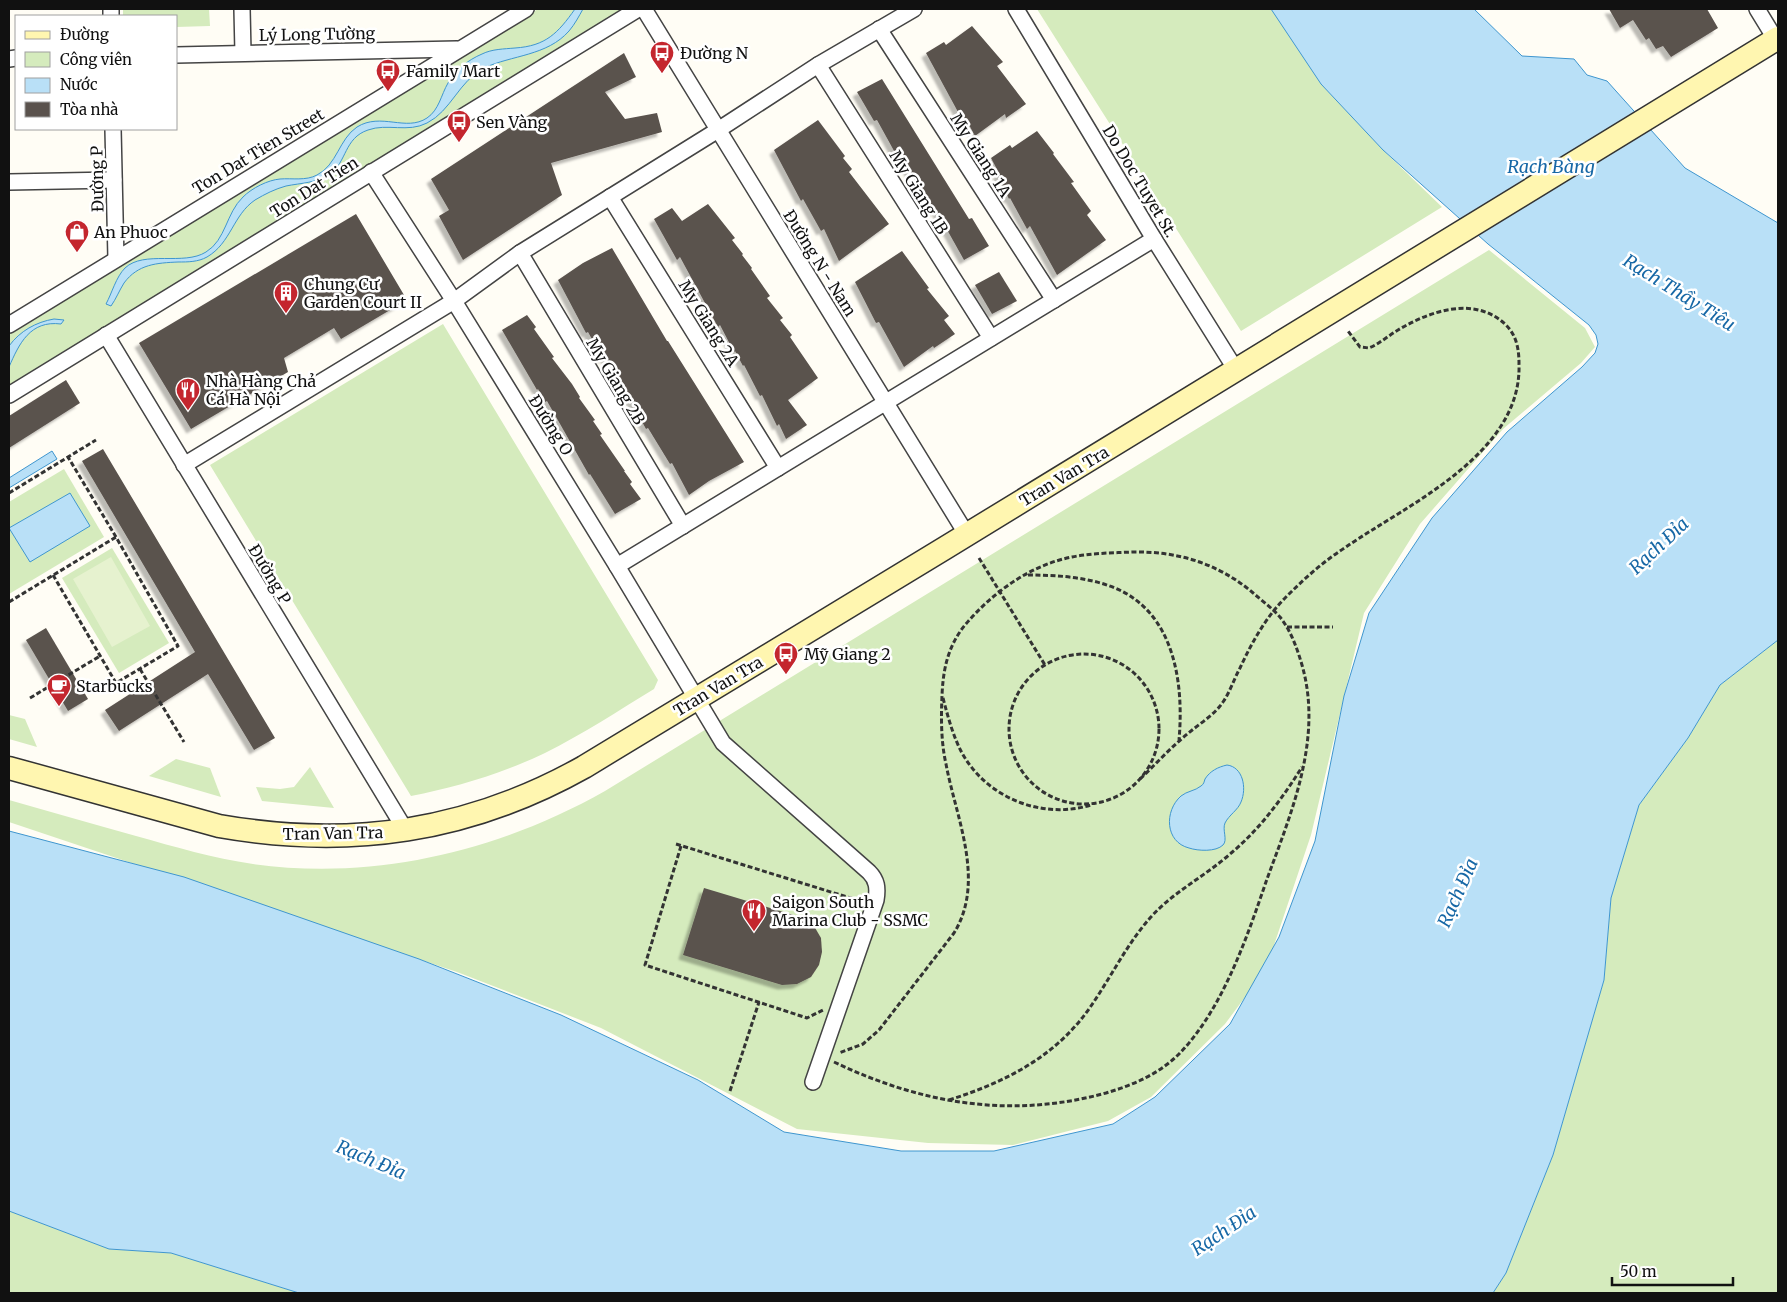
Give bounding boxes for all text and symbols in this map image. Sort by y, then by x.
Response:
legend [15,15,178,130]
street label: Lý Long Tường [259,23,376,45]
text: Đường [60,25,109,44]
bus stop icon: Đường N [649,40,675,74]
place label: Đường N [680,43,749,63]
text: Công viên [60,50,132,69]
bus stop icon: Family Mart [375,58,401,92]
place label: Family Mart [406,61,501,81]
text: Nước [60,75,98,94]
text: Tòa nhà [60,100,118,119]
street label: Ton Dat Tien Street [189,104,327,198]
bus stop icon: Sen Vàng [446,109,472,143]
street label: My Giang 1A [946,109,1016,201]
place label: Sen Vàng [476,112,548,132]
street label: Do Doc Tuyet St. [1099,121,1181,241]
street label: Đường P [86,146,108,212]
street label: My Giang 1B [885,146,953,238]
street label: Ton Dat Tien [266,152,362,222]
water label: Rạch Bàng [1507,155,1595,178]
street label: Đường N - Nam [779,206,861,320]
shop icon: An Phuoc [64,219,90,253]
place label: An Phuoc [93,222,168,242]
water label: Rạch Thầy Tiêu [1619,249,1740,336]
place label: Chung Cư Garden Court II [304,274,422,312]
street label: My Giang 2A [674,276,744,371]
building icon: Chung Cư Garden Court II [273,280,299,314]
street label: My Giang 2B [582,334,650,428]
place label: Nhà Hàng Chả Cá Hà Nội [206,371,317,409]
restaurant icon: Nhà Hàng Chả Cá Hà Nội [175,377,201,411]
street label: Đường O [525,391,578,459]
street label: Tran Van Tra [1016,441,1113,510]
water label: Rạch Đỉa [1624,512,1693,579]
street label: Đường P [244,541,296,607]
bus stop icon: Mỹ Giang 2 [773,641,799,675]
place label: Mỹ Giang 2 [804,644,891,664]
street label: Tran Van Tra [670,651,767,720]
cafe icon: Starbucks [46,673,72,707]
place label: Starbucks [76,676,153,696]
street label: Tran Van Tra [283,822,384,844]
water label: Rạch Đỉa [1432,855,1483,931]
place label: Saigon South Marina Club - SSMC [772,892,928,930]
restaurant icon: Saigon South Marina Club - SSMC [741,898,767,932]
water label: Rạch Đỉa [333,1135,409,1184]
water label: Rạch Đỉa [1187,1201,1260,1261]
scale bar [1612,1254,1733,1286]
text: 50 m [1620,1262,1657,1281]

